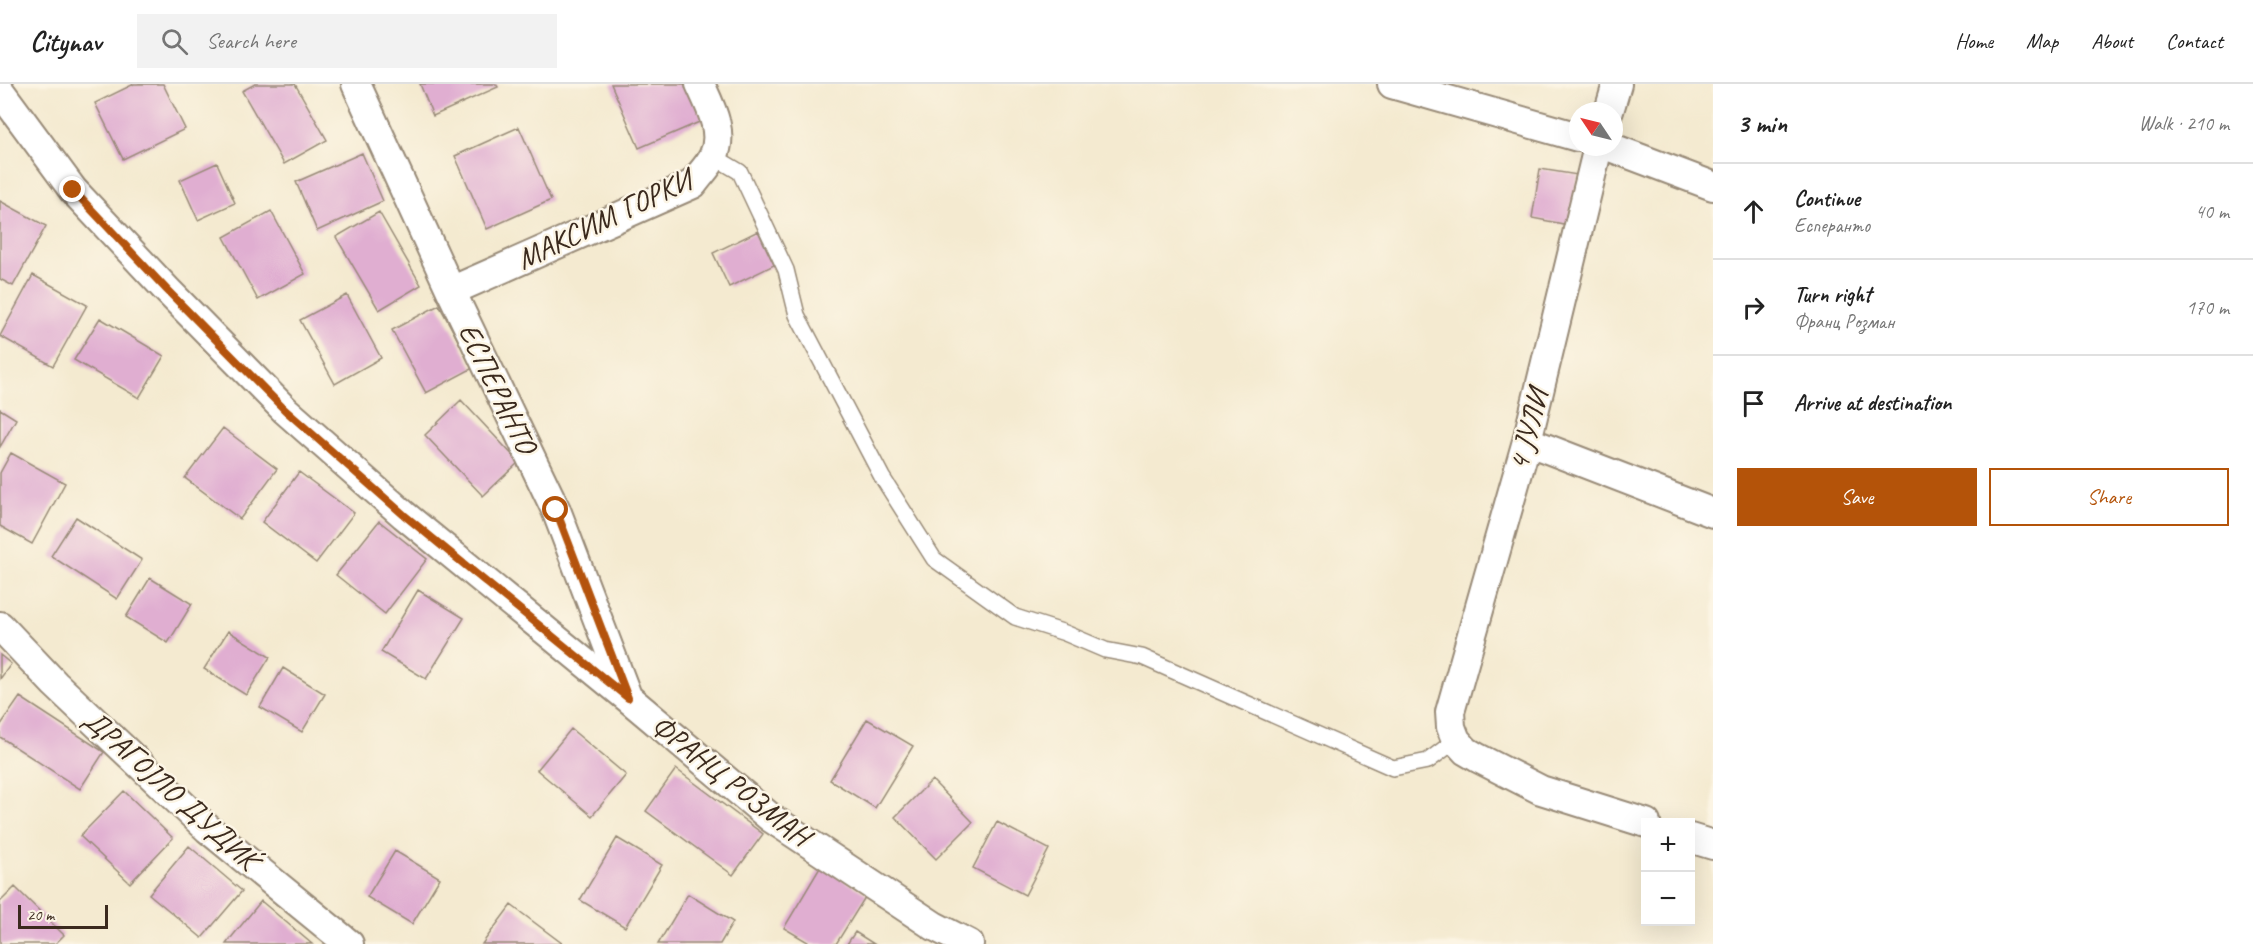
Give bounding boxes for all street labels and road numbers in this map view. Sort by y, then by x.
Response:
street label: МАКСИМ ГОРКИ [510,158,702,278]
street label: ЕСПЕРАНТО [450,317,547,462]
street label: 4 ЈУЛИ [1499,381,1558,474]
street label: ДРАГОЈЛО ДУДИЌ [76,700,271,882]
street label: ФРАНЦ РОЗМАН [644,706,821,856]

